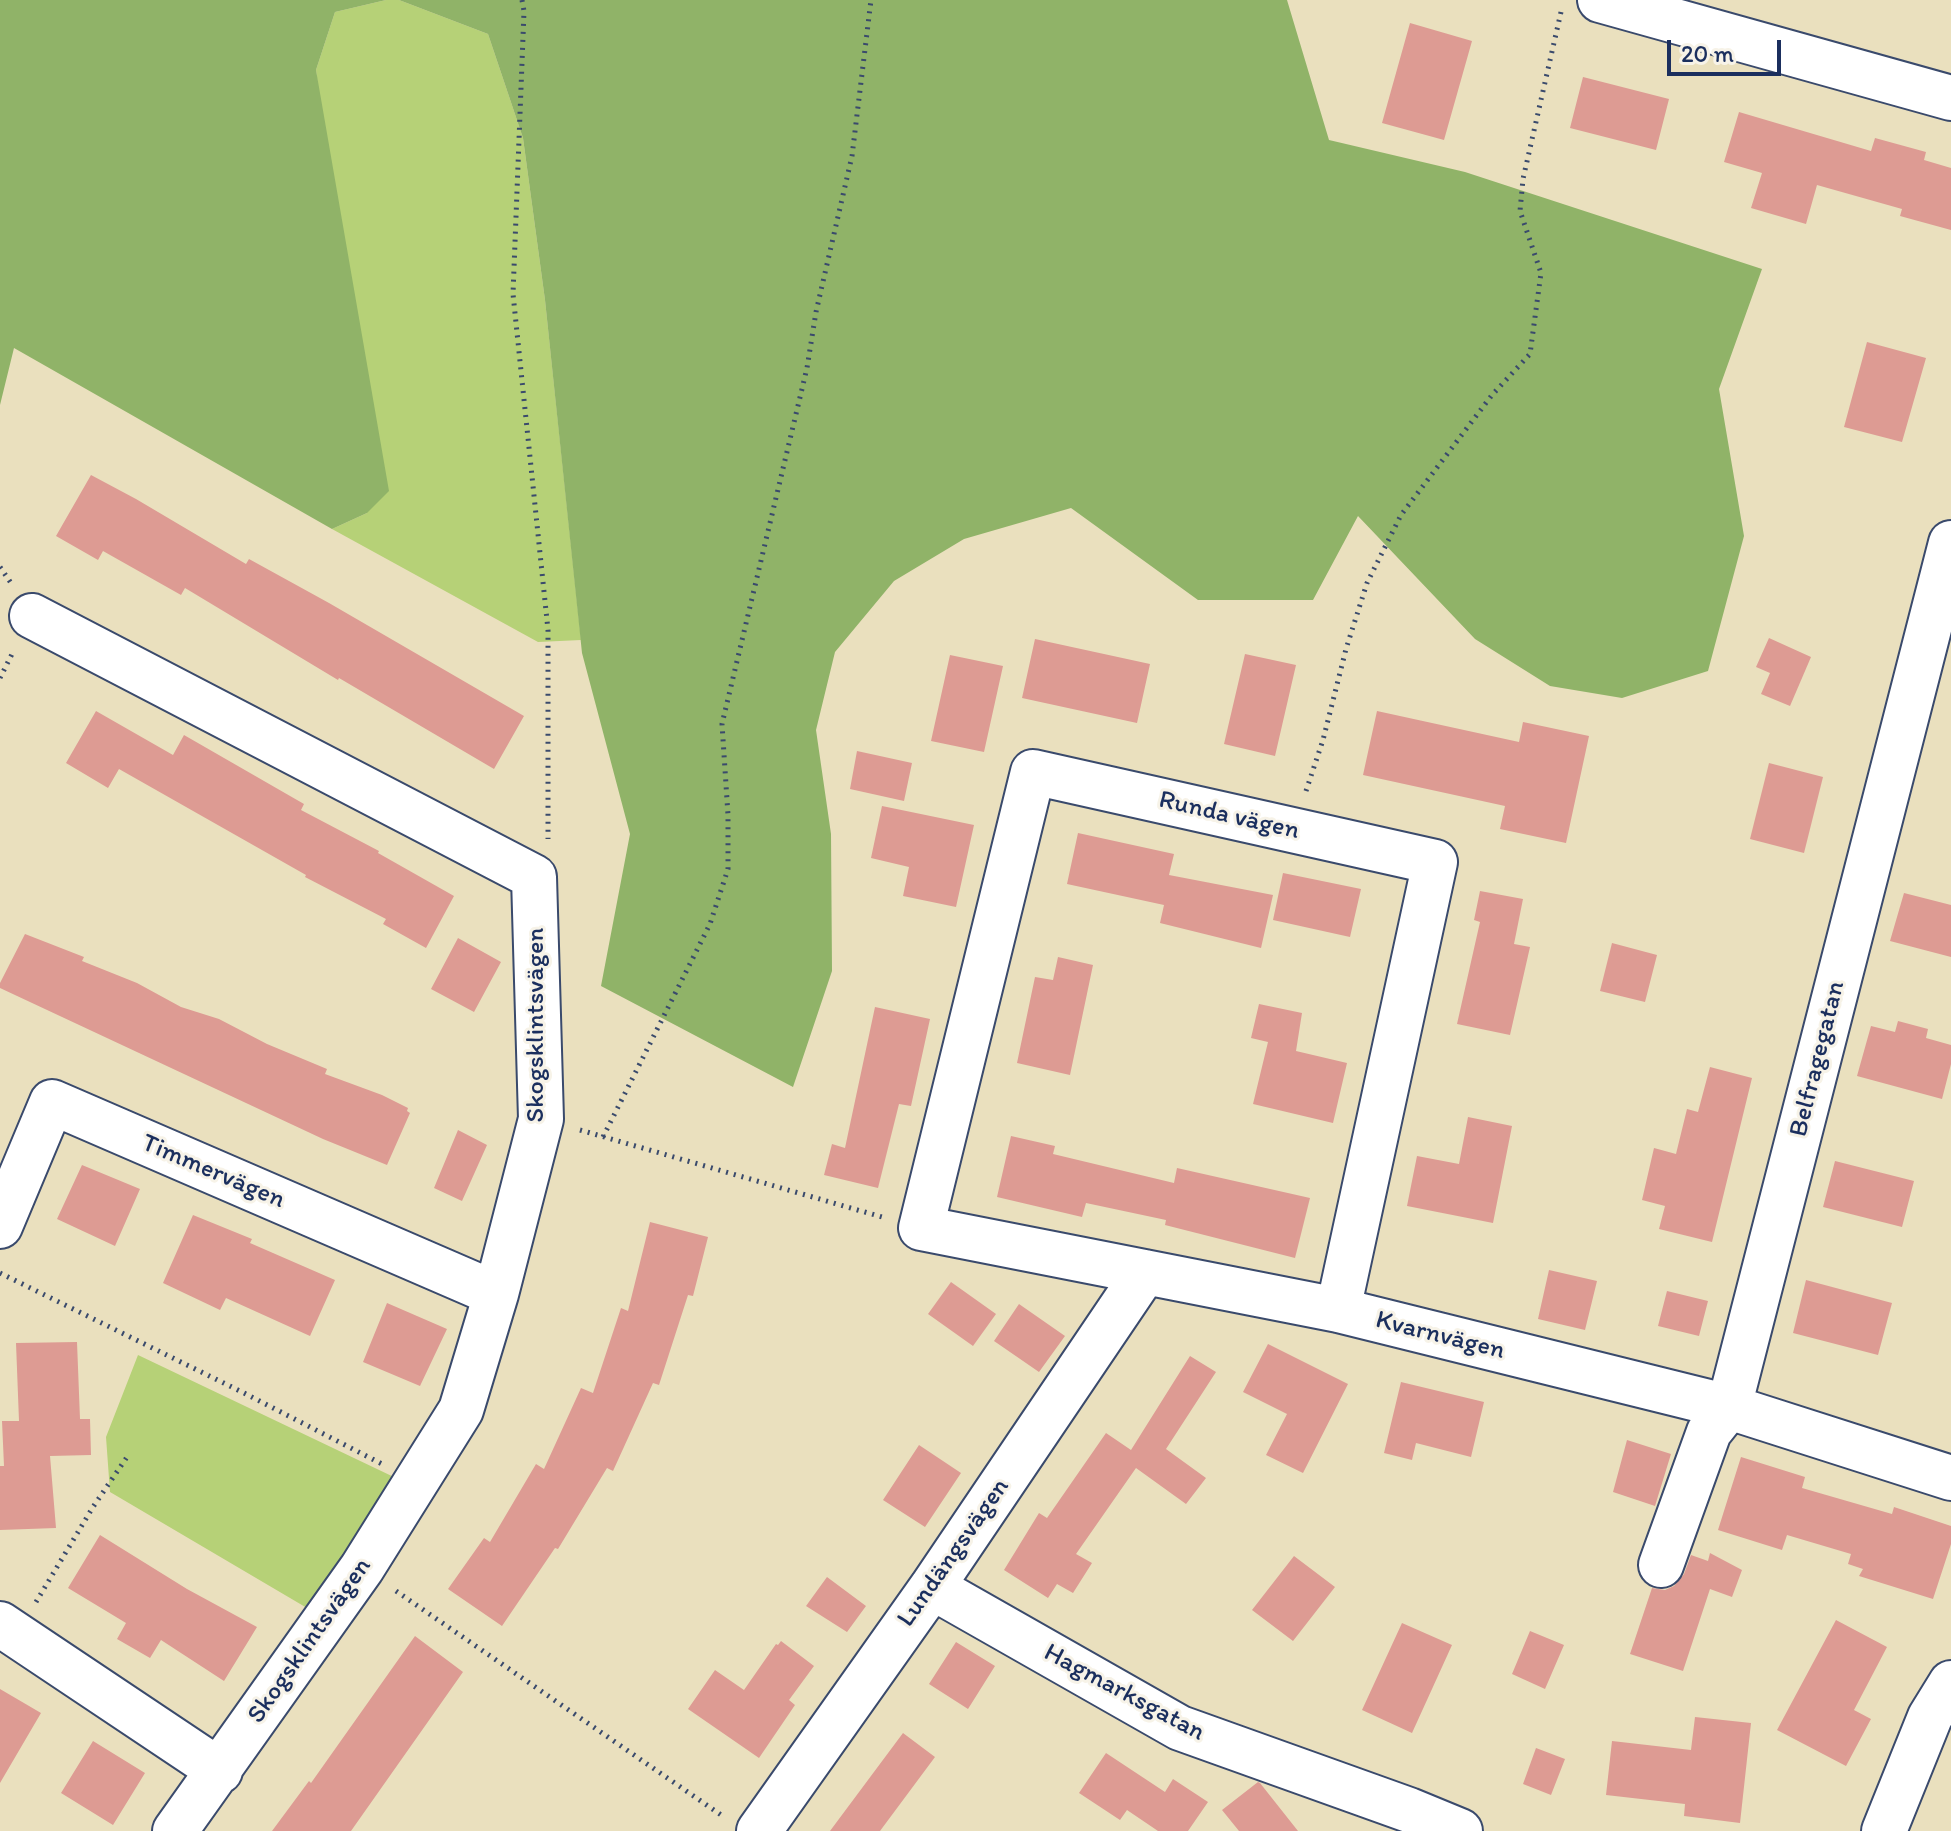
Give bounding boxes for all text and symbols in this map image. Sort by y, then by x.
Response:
scale bar [1671,24,1785,74]
text: 20 m [1681,39,1734,68]
street label: Runda vägen [1156,785,1302,847]
street label: Skogsklintsvägen [520,928,552,1122]
street label: Belfragegatan [1784,978,1852,1140]
street label: Timmervägen [137,1128,289,1216]
street label: Kvarnvägen [1372,1305,1508,1367]
street label: Lundängsvägen [891,1473,1017,1633]
street label: Skogsklintsvägen [241,1552,379,1730]
street label: Hagmarksgatan [1038,1637,1210,1749]

